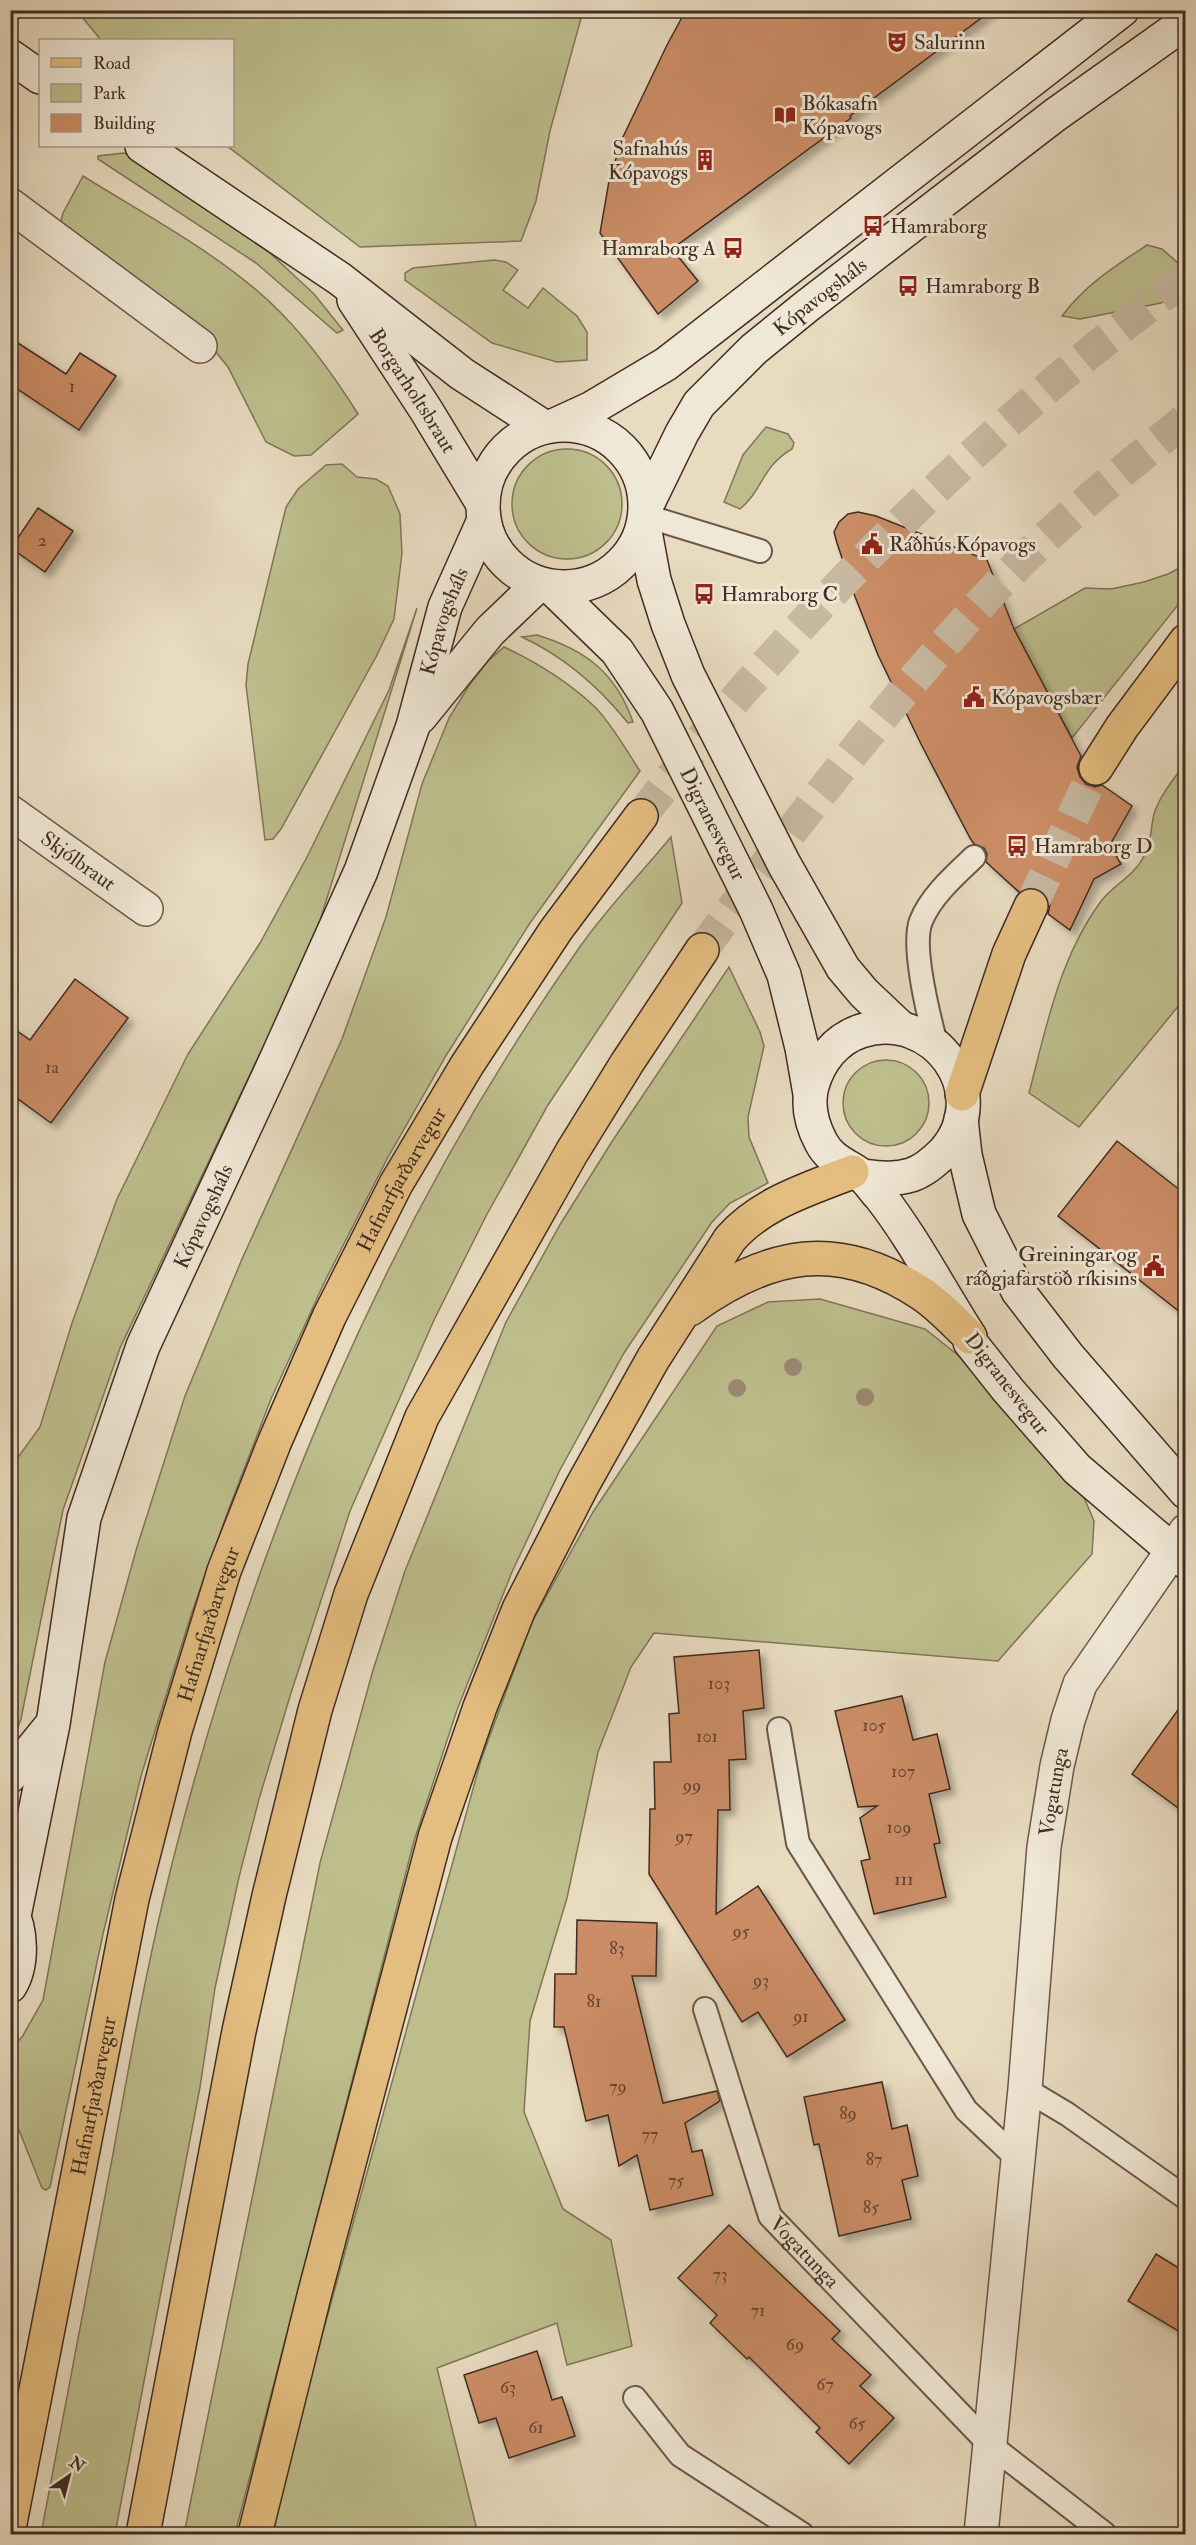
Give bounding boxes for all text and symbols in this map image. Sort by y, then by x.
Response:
place label: Salurinn [914,29,986,56]
theatre icon: Salurinn [885,30,909,54]
legend [39,39,234,147]
text: Road [93,52,131,75]
text: Park [93,82,126,105]
place label: Bókasafn Kópavogs [802,90,882,141]
library icon: Bókasafn Kópavogs [773,103,797,127]
text: Building [93,112,156,135]
place label: Safnahús Kópavogs [608,135,688,186]
building icon: Safnahús Kópavogs [693,148,717,172]
place label: Hamraborg [890,213,988,240]
bus stop icon: Hamraborg [861,214,885,238]
place label: Hamraborg A [601,235,716,262]
bus stop icon: Hamraborg A [721,236,745,260]
street label: Kópavogsháls [767,251,872,342]
place label: Hamraborg B [925,273,1040,300]
bus stop icon: Hamraborg B [896,274,920,298]
street label: Borgarholtsbraut [363,323,463,458]
house number: 1 [69,375,75,398]
house number: 2 [37,529,47,552]
place label: Ráðhús Kópavogs [889,531,1036,558]
public building icon: Ráðhús Kópavogs [860,532,884,556]
street label: Kópavogsháls [414,563,475,678]
place label: Hamraborg C [721,581,838,608]
bus stop icon: Hamraborg C [692,582,716,606]
place label: Kópavogsbær [991,684,1102,711]
public building icon: Kópavogsbær [962,685,986,709]
street label: Digranesvegur [674,763,753,885]
street label: Skjólbraut [36,825,121,897]
place label: Hamraborg D [1034,833,1153,860]
bus stop icon: Hamraborg D [1005,834,1029,858]
house number: 1a [45,1056,60,1079]
street label: Hafnarfjarðarvegur [351,1102,452,1256]
street label: Kópavogsháls [167,1160,239,1273]
place label: Greiningar og ráðgjafarstöð ríkisins [965,1241,1138,1292]
public building icon: Greiningar og ráðgjafarstöð ríkisins [1142,1254,1166,1278]
street label: Digranesvegur [958,1327,1056,1441]
street label: Hafnarfjarðarvegur [171,1542,246,1705]
house number: 103 [708,1672,730,1695]
house number: 105 [862,1714,886,1737]
house number: 101 [696,1725,718,1748]
street label: Vogatunga [1032,1744,1075,1838]
house number: 107 [891,1760,915,1783]
house number: 99 [681,1774,701,1797]
house number: 109 [887,1816,911,1839]
house number: 97 [673,1825,693,1848]
house number: 111 [894,1868,914,1891]
house number: 95 [730,1920,750,1943]
house number: 83 [609,1937,625,1960]
house number: 93 [751,1969,769,1992]
house number: 81 [587,1990,601,2013]
house number: 91 [791,2005,809,2028]
street label: Hafnarfjarðarvegur [65,2014,122,2178]
house number: 79 [609,2075,627,2098]
house number: 89 [839,2102,857,2125]
house number: 77 [642,2123,658,2146]
house number: 87 [866,2148,882,2171]
house number: 75 [668,2169,684,2192]
house number: 85 [863,2196,879,2219]
street label: Vogatunga [764,2210,846,2294]
house number: 73 [712,2263,728,2286]
house number: 71 [751,2299,765,2322]
house number: 69 [786,2333,804,2356]
house number: 67 [816,2373,834,2396]
house number: 63 [500,2376,516,2399]
house number: 65 [849,2412,866,2435]
house number: 61 [528,2416,544,2439]
north arrow [39,2446,99,2506]
text: N [65,2452,89,2477]

